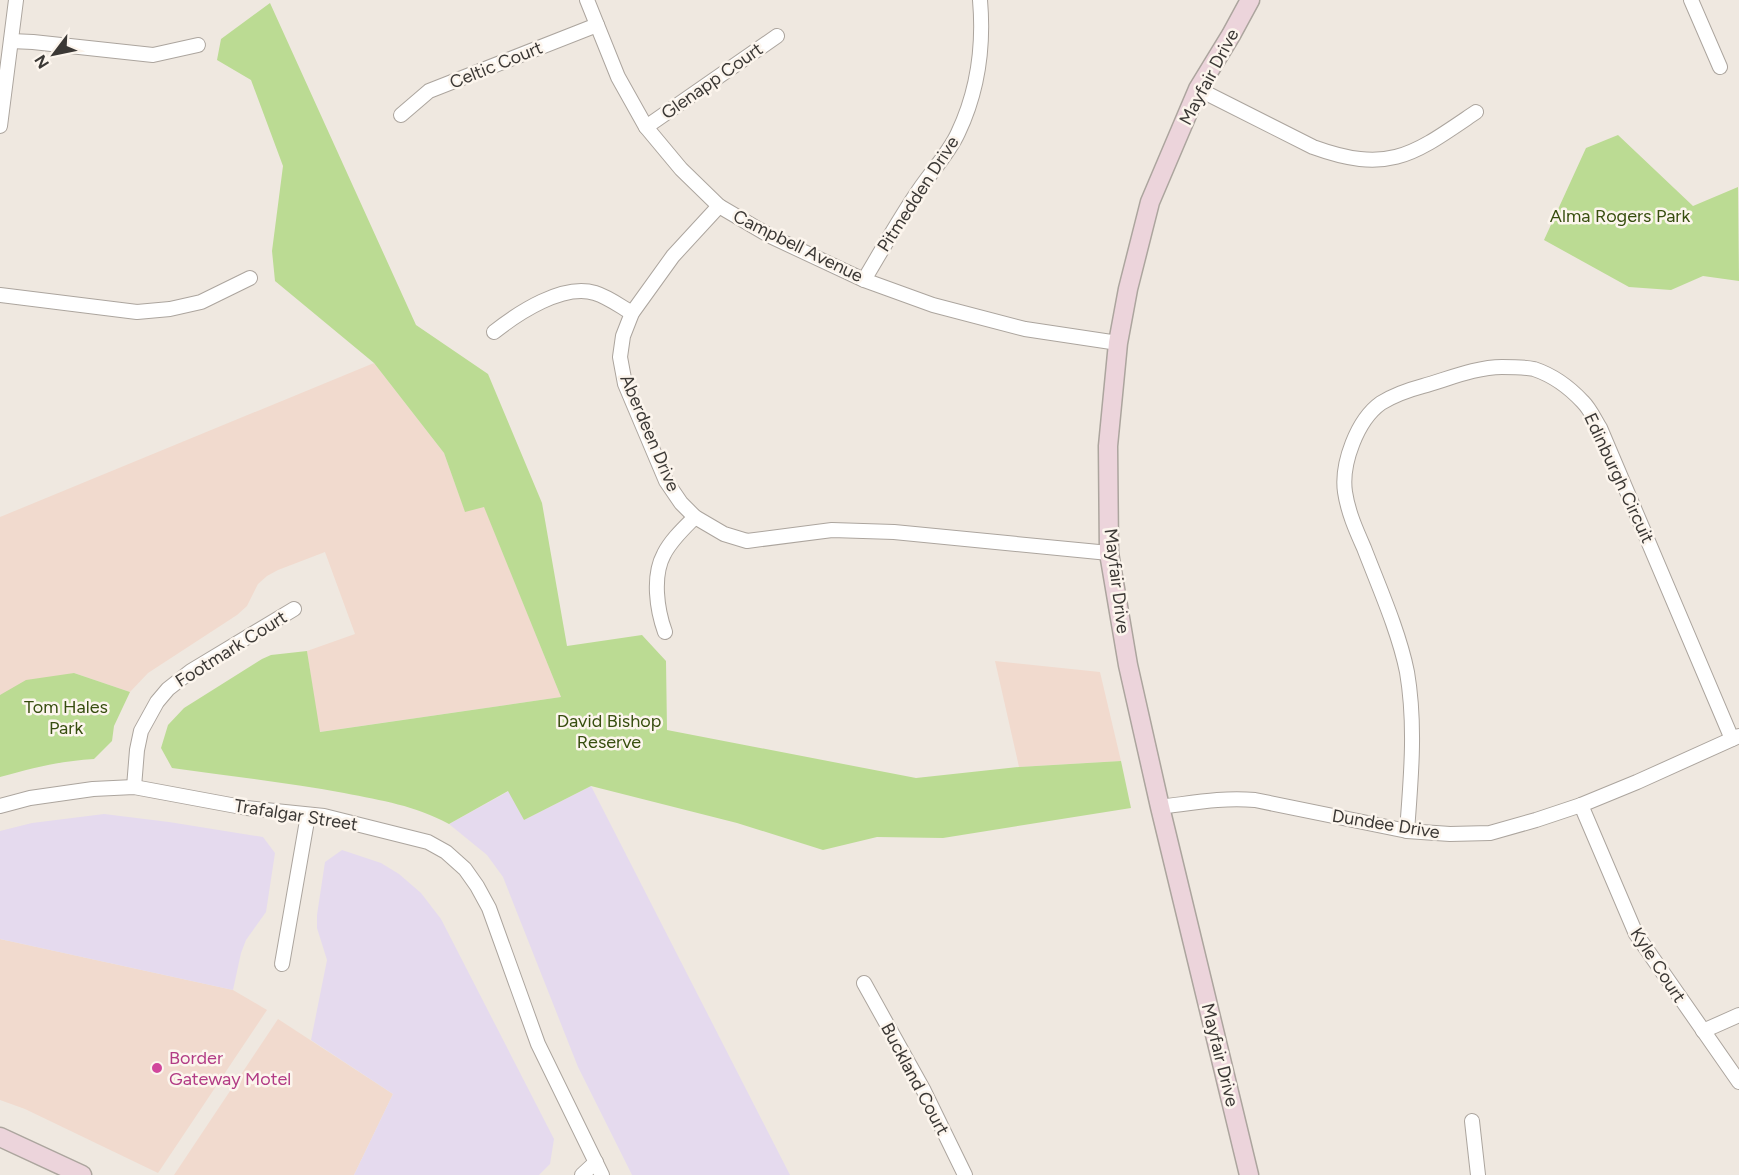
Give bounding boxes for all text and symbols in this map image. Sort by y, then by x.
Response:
north arrow [24,24,84,84]
street label: Mayfair Drive [1174,25,1244,129]
street label: Celtic Court [446,36,546,94]
street label: Glenapp Court [657,38,767,124]
text: N [30,51,53,72]
street label: Pitmedden Drive [872,132,964,256]
street label: Campbell Avenue [729,205,867,287]
park label: Alma Rogers Park [1550,205,1690,227]
street label: Aberdeen Drive [615,371,685,495]
street label: Edinburgh Circuit [1579,409,1659,547]
street label: Mayfair Drive [1100,527,1134,635]
street label: Footmark Court [171,606,291,692]
park label: Tom Hales Park [24,696,108,739]
park label: David Bishop Reserve [557,710,661,753]
street label: Trafalgar Street [233,794,360,836]
street label: Dundee Drive [1331,805,1442,843]
street label: Kyle Court [1626,923,1690,1007]
street label: Mayfair Drive [1197,1001,1244,1109]
street label: Buckland Court [876,1019,954,1139]
place label: Border Gateway Motel [169,1047,291,1090]
marker: Border Gateway Motel [150,1061,164,1075]

